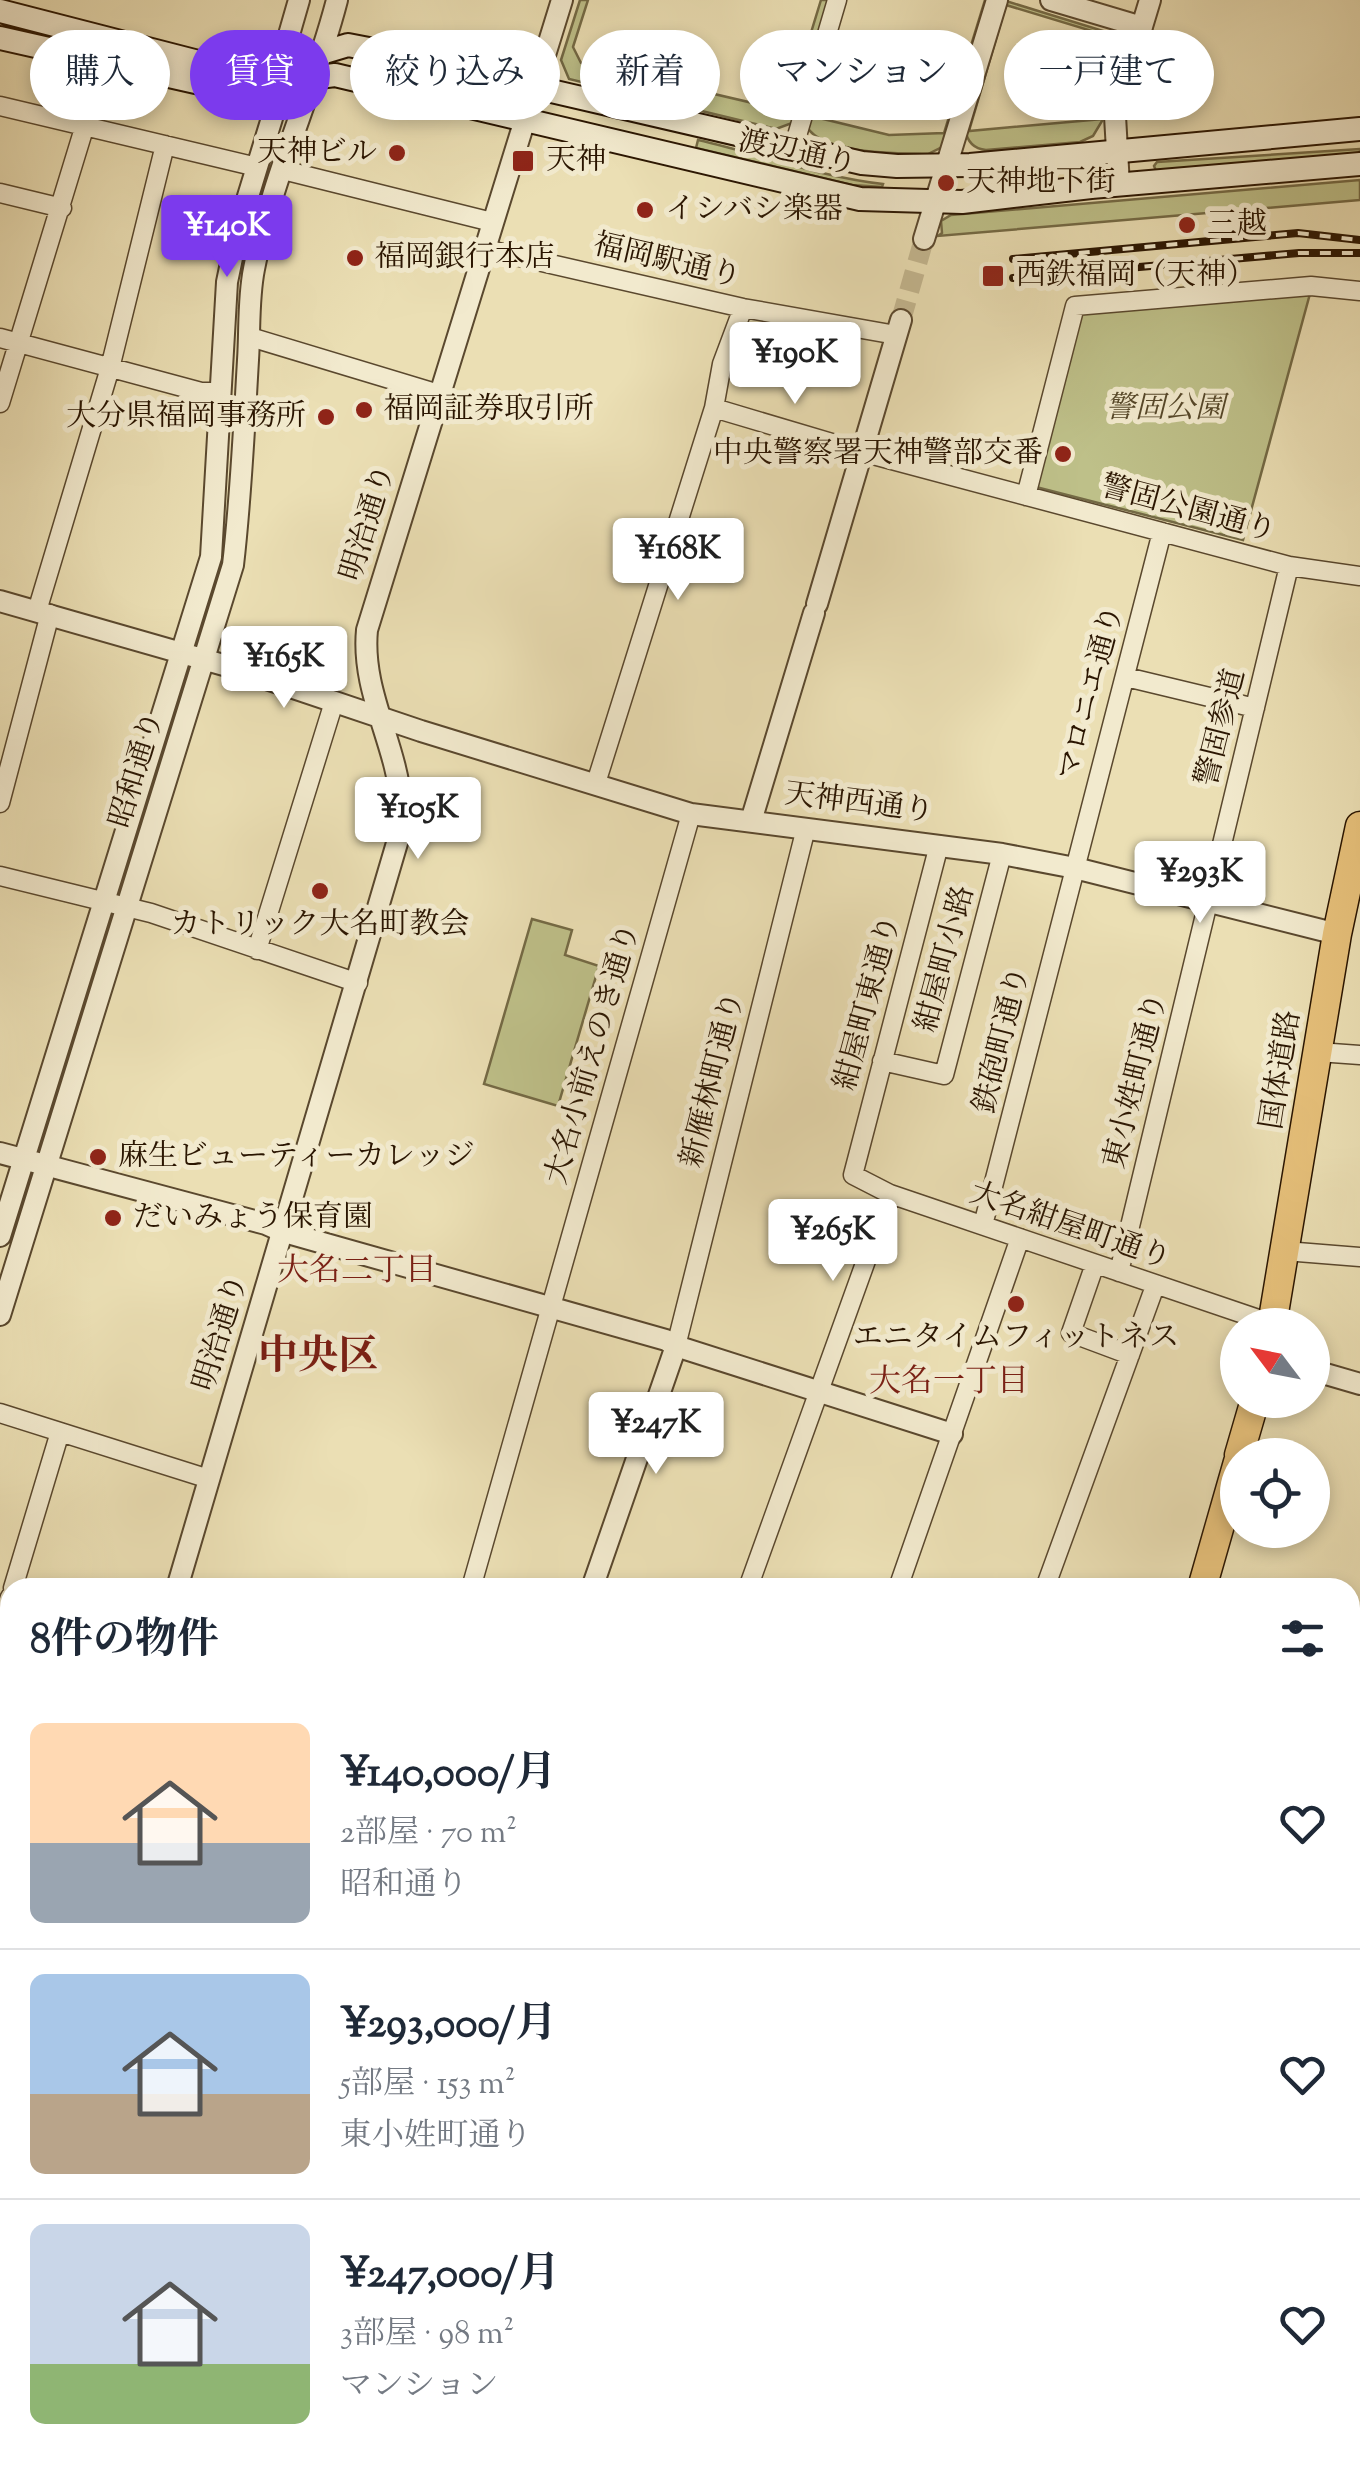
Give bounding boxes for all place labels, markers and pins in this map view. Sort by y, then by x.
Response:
place label: 天神ビル [257,132,377,175]
place label: 天神 [546,140,606,183]
marker: 天神ビル [386,142,408,164]
marker: 天神 [510,148,536,174]
place label: 天神地下街 [966,162,1116,205]
marker: 天神地下街 [935,172,957,194]
place label: イシバシ楽器 [665,189,843,232]
pin: ¥140K [157,195,297,280]
marker: イシバシ楽器 [634,199,656,221]
place label: 三越 [1207,204,1267,247]
marker: 三越 [1176,214,1198,236]
place label: 福岡銀行本店 [375,237,555,280]
marker: 福岡銀行本店 [344,247,366,269]
place label: 西鉄福岡（天神） [1016,255,1256,298]
marker: 西鉄福岡（天神） [980,263,1006,289]
pin: ¥190K [725,322,865,407]
place label: 福岡証券取引所 [384,389,594,432]
place label: 大分県福岡事務所 [66,396,306,439]
marker: 福岡証券取引所 [353,399,375,421]
marker: 大分県福岡事務所 [315,406,337,428]
place label: 中央警察署天神警部交番 [713,433,1043,476]
marker: 中央警察署天神警部交番 [1052,443,1074,465]
pin: ¥168K [608,518,748,603]
pin: ¥165K [214,626,354,711]
pin: ¥105K [348,777,488,862]
pin: ¥293K [1130,841,1270,926]
marker: カトリック大名町教会 [309,880,331,902]
place label: カトリック大名町教会 [171,904,469,947]
place label: 麻生ビューティーカレッジ [118,1136,475,1179]
marker: 麻生ビューティーカレッジ [87,1146,109,1168]
place label: だいみょう保育園 [133,1197,373,1240]
pin: ¥265K [763,1199,903,1284]
marker: だいみょう保育園 [102,1207,124,1229]
marker: エニタイムフィットネス [1005,1293,1027,1315]
place label: エニタイムフィットネス [853,1317,1179,1360]
pin: ¥247K [586,1392,726,1477]

